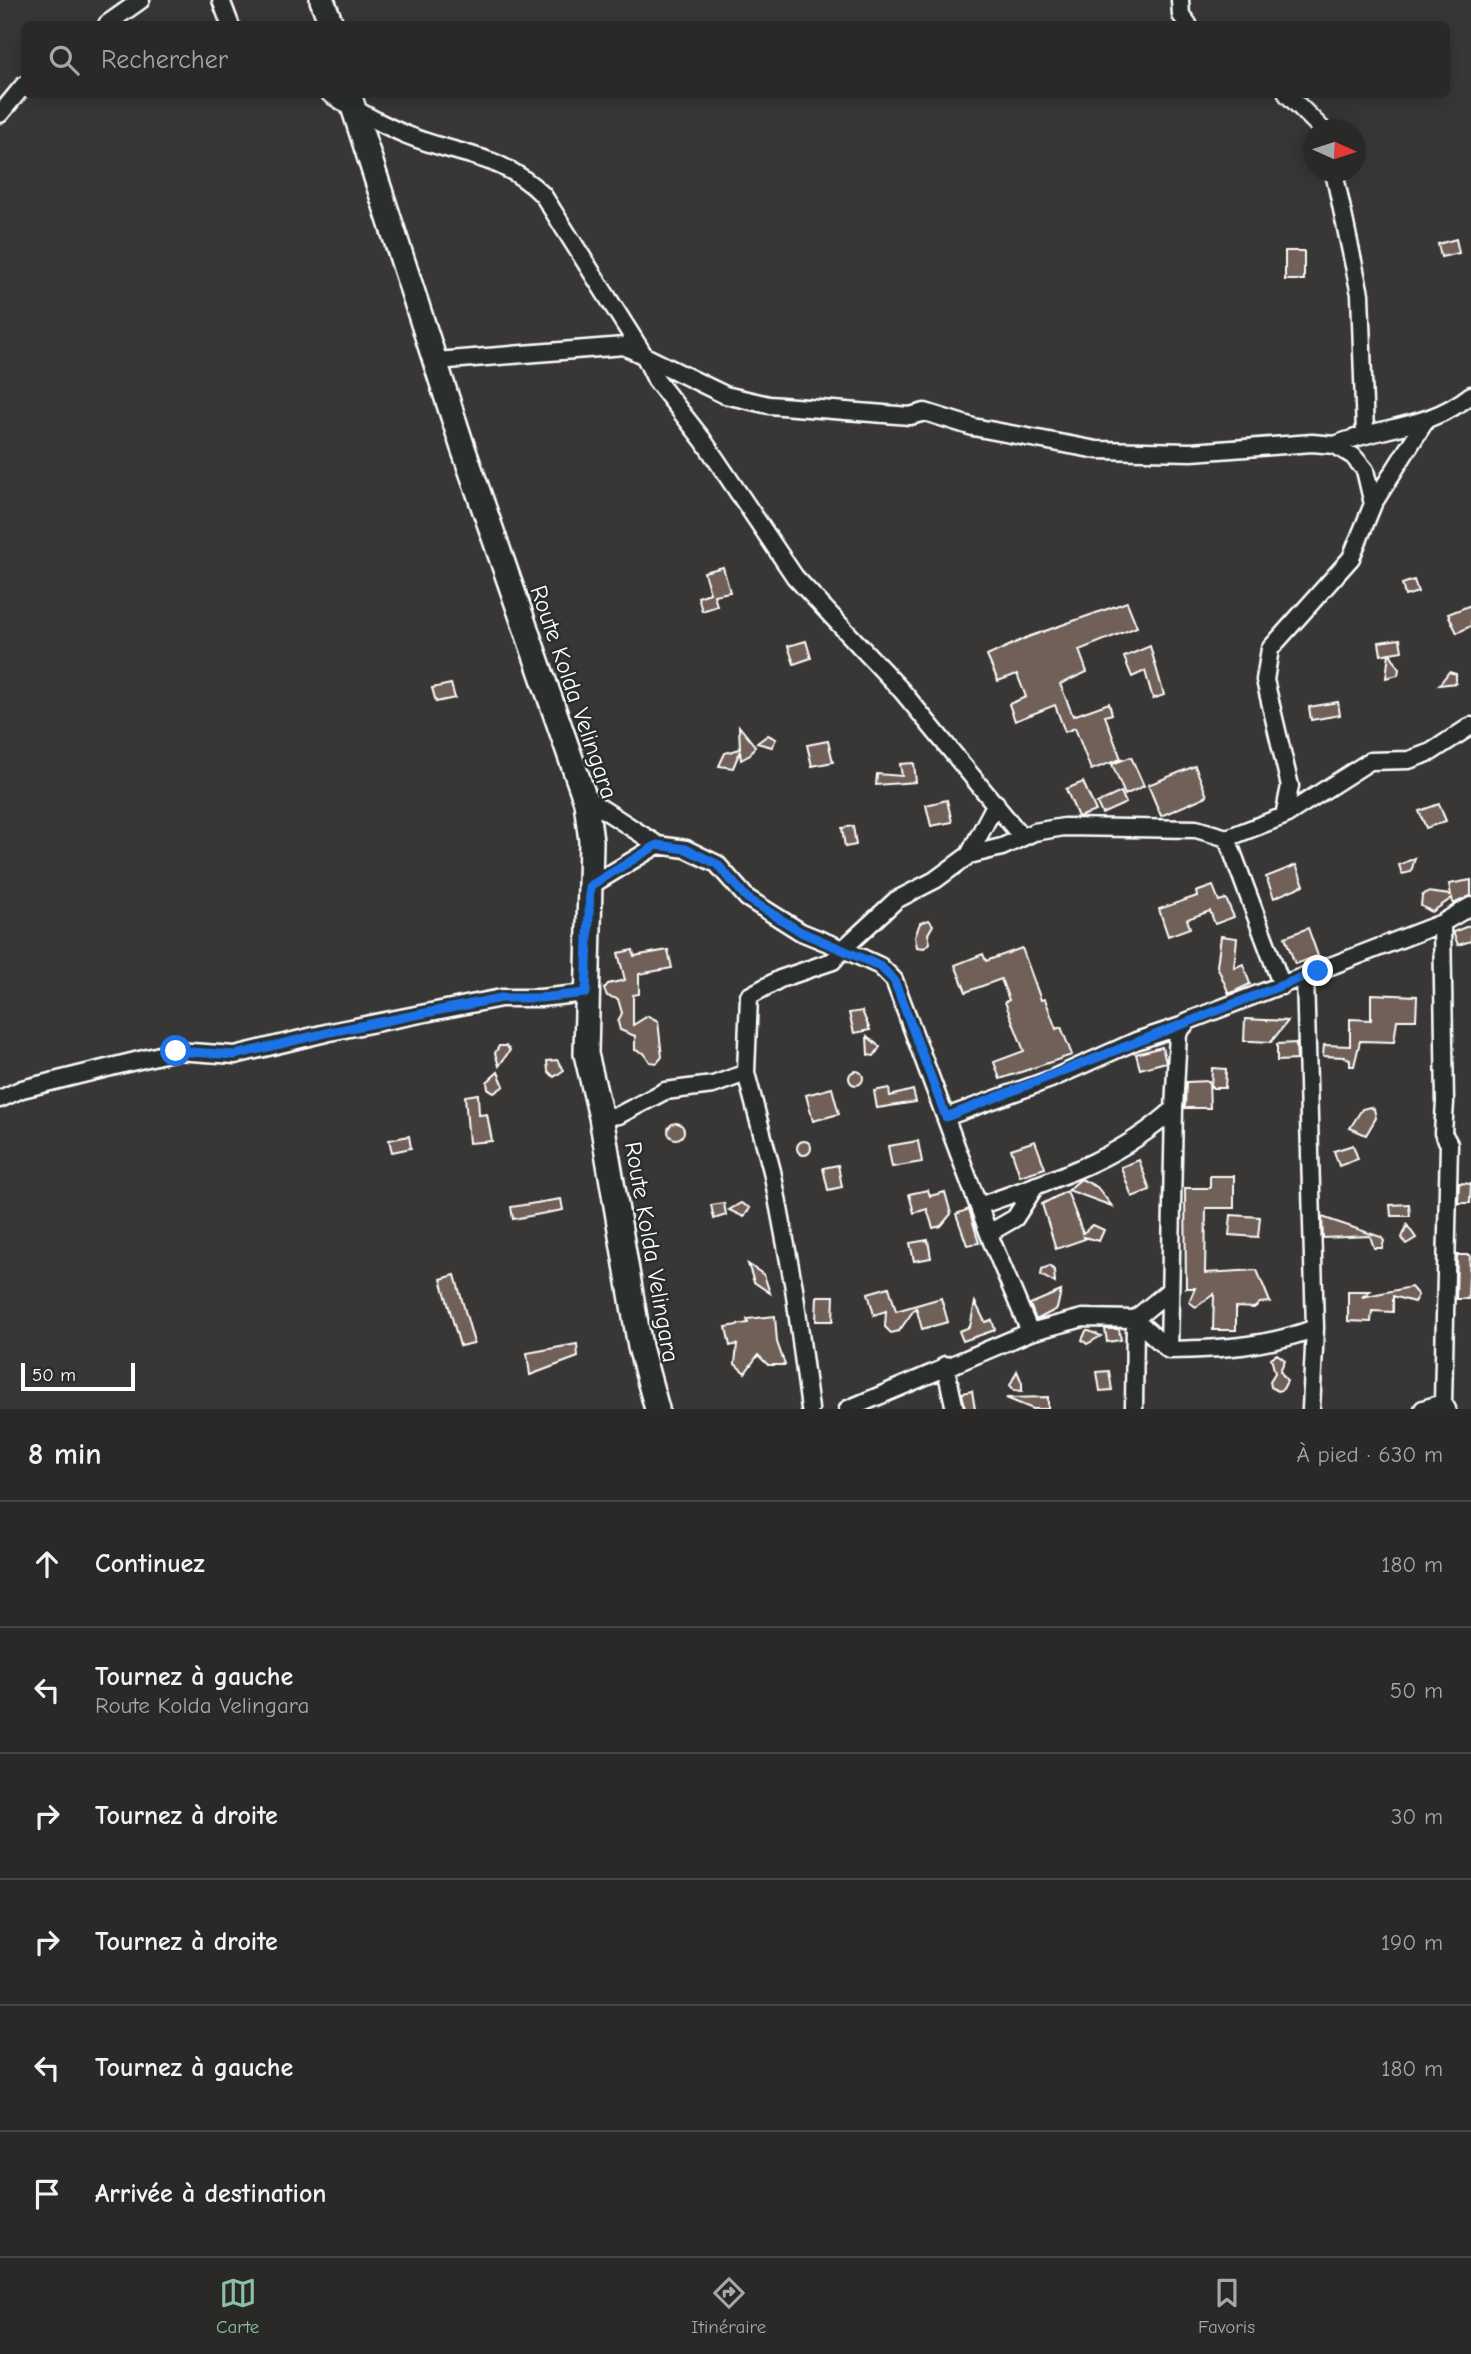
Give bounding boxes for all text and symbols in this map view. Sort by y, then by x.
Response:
search box [21,21,1450,98]
icon: search [45,41,83,79]
text: Rechercher [101,45,228,75]
north arrow [1303,119,1366,182]
street label: Route Kolda Velingara [524,582,624,802]
route end [1302,955,1333,986]
route start [160,1035,191,1066]
street label: Route Kolda Velingara [619,1139,685,1365]
scale bar [21,1360,135,1392]
text: 50 m [32,1364,76,1386]
text: 8 min [28,1437,102,1472]
text: À pied · 630 m [1297,1441,1443,1468]
icon: ahead [28,1545,66,1583]
text: Continuez [95,1549,205,1579]
text: 180 m [1381,1551,1443,1578]
text: Tournez à gauche [95,1662,293,1692]
icon: left [28,1671,66,1709]
text: 50 m [1390,1677,1443,1704]
text: Route Kolda Velingara [95,1692,309,1719]
icon: right [28,1797,66,1835]
text: Tournez à droite [95,1801,278,1831]
text: 30 m [1391,1803,1443,1830]
icon: right [28,1923,66,1961]
text: Tournez à droite [95,1927,278,1957]
text: 190 m [1381,1929,1443,1956]
icon: left [28,2049,66,2087]
text: Tournez à gauche [95,2053,293,2083]
text: 180 m [1381,2055,1443,2082]
icon: arrive [28,2175,66,2213]
text: Arrivée à destination [95,2179,326,2209]
tab: Carte [216,2274,259,2338]
tab: Itinéraire [691,2274,766,2338]
tab: Favoris [1198,2274,1255,2338]

